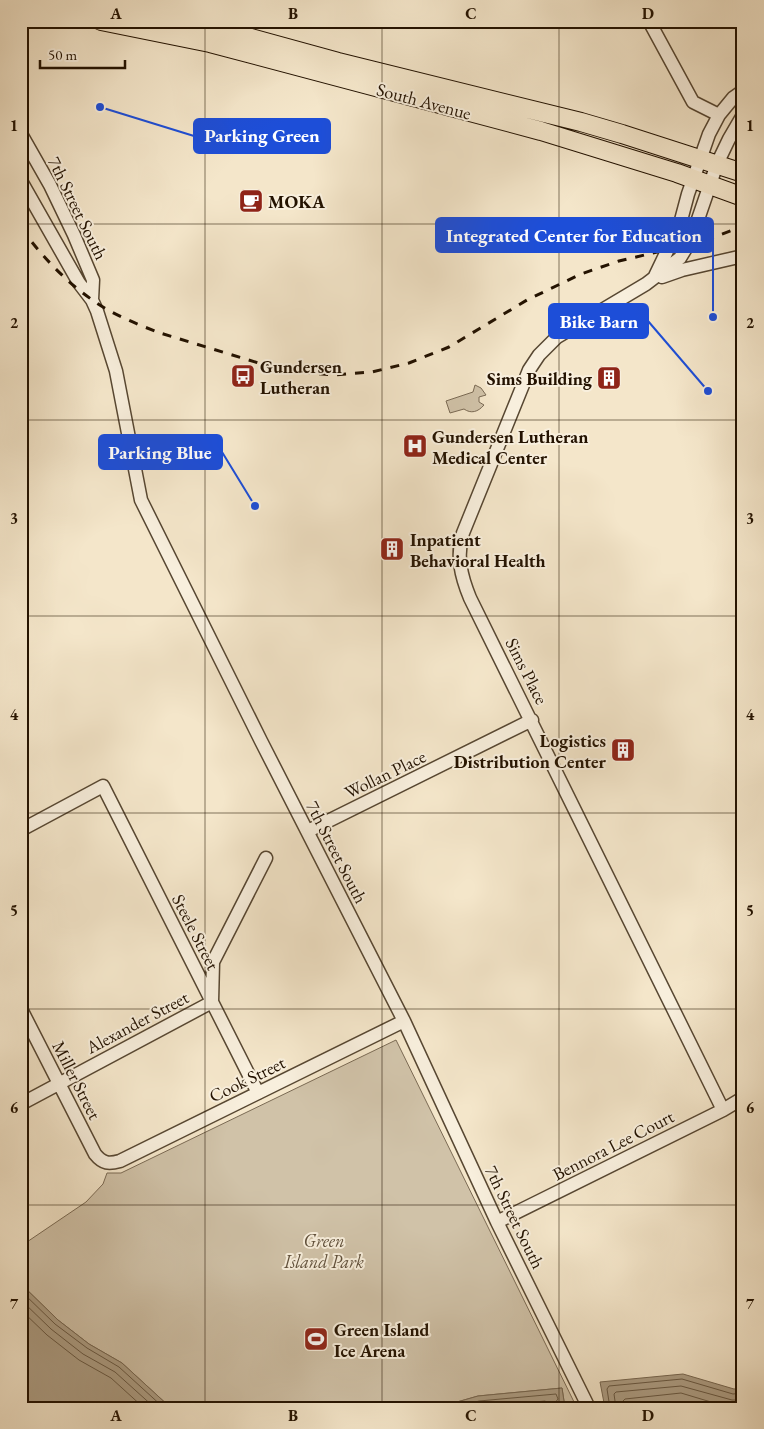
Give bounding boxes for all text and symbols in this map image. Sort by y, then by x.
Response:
text: A [109,3,122,24]
text: B [288,3,298,24]
text: C [465,3,477,24]
text: D [642,3,654,24]
scale bar [40,38,125,70]
text: 50 m [48,45,77,64]
street label: South Avenue [374,77,474,125]
text: 1 [10,115,18,136]
text: 1 [746,115,754,136]
callout: Parking Green [194,119,330,153]
text: Parking Green [204,123,320,148]
street label: 7th Street South [43,153,113,263]
cafe icon: MOKA [238,188,264,214]
place label: MOKA [268,190,326,213]
callout: Integrated Center for Education [436,218,713,252]
text: Integrated Center for Education [446,223,702,248]
callout: Bike Barn [549,304,648,338]
text: Bike Barn [560,309,639,334]
text: 2 [10,312,19,333]
text: 2 [746,312,755,333]
place label: Gundersen Lutheran [260,355,342,399]
bus stop icon: Gundersen Lutheran [230,363,256,389]
building icon: Sims Building [596,365,622,391]
place label: Sims Building [487,367,593,390]
place label: Gundersen Lutheran Medical Center [432,425,588,469]
hospital icon: Gundersen Lutheran Medical Center [402,433,428,459]
callout: Parking Blue [99,435,222,469]
text: Parking Blue [108,440,212,465]
text: 3 [10,508,18,529]
text: 3 [746,508,754,529]
place label: Inpatient Behavioral Health [410,528,546,572]
building icon: Inpatient Behavioral Health [379,536,405,562]
street label: Sims Place [500,634,554,708]
text: 4 [10,704,19,725]
text: 4 [746,704,755,725]
place label: Logistics Distribution Center [454,729,607,773]
building icon: Logistics Distribution Center [610,737,636,763]
street label: Wollan Place [341,744,429,804]
street label: 7th Street South [301,797,373,907]
street label: Steele Street [167,890,225,974]
text: 5 [10,900,18,921]
text: 5 [746,900,754,921]
street label: Alexander Street [81,985,193,1059]
street label: Miller Street [47,1037,107,1124]
street label: Cook Street [205,1051,289,1107]
text: 6 [10,1097,19,1118]
text: 6 [746,1097,755,1118]
street label: Bennora Lee Court [548,1104,678,1185]
street label: 7th Street South [480,1162,550,1272]
park label: Green Island Park [283,1229,364,1273]
text: 7 [10,1293,19,1314]
text: 7 [746,1293,755,1314]
place label: Green Island Ice Arena [334,1318,430,1362]
sports icon: Green Island Ice Arena [303,1326,329,1352]
text: A [109,1405,122,1426]
text: B [288,1405,298,1426]
text: C [465,1405,477,1426]
text: D [642,1405,654,1426]

